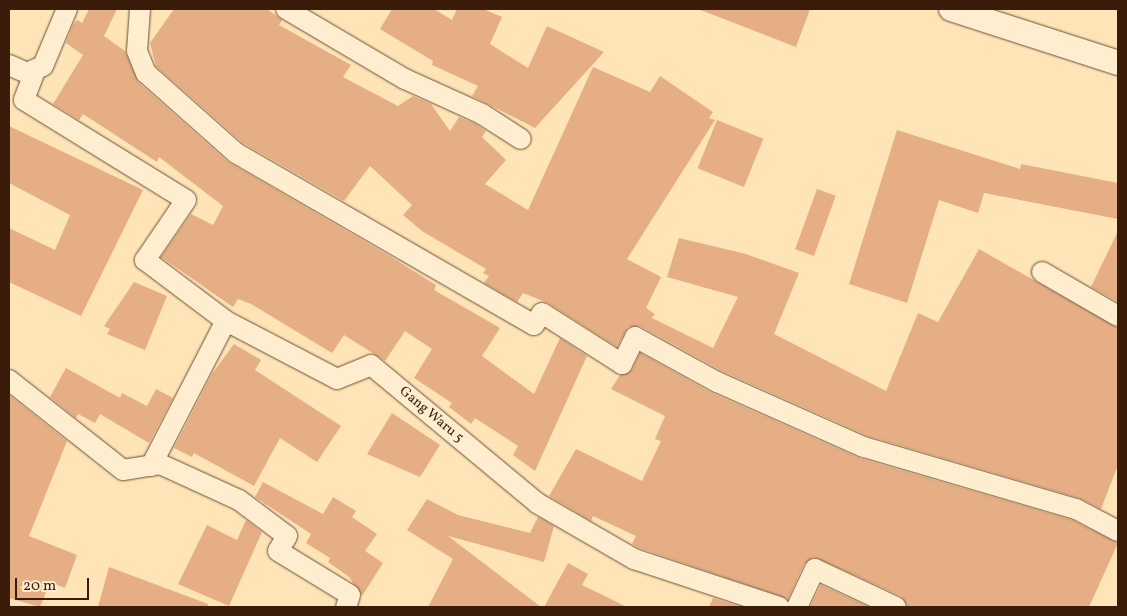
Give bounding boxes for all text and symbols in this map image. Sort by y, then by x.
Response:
street label: Gang Waru 5 [395,383,467,447]
scale bar [18,568,91,600]
text: 20 m [23,576,56,597]

